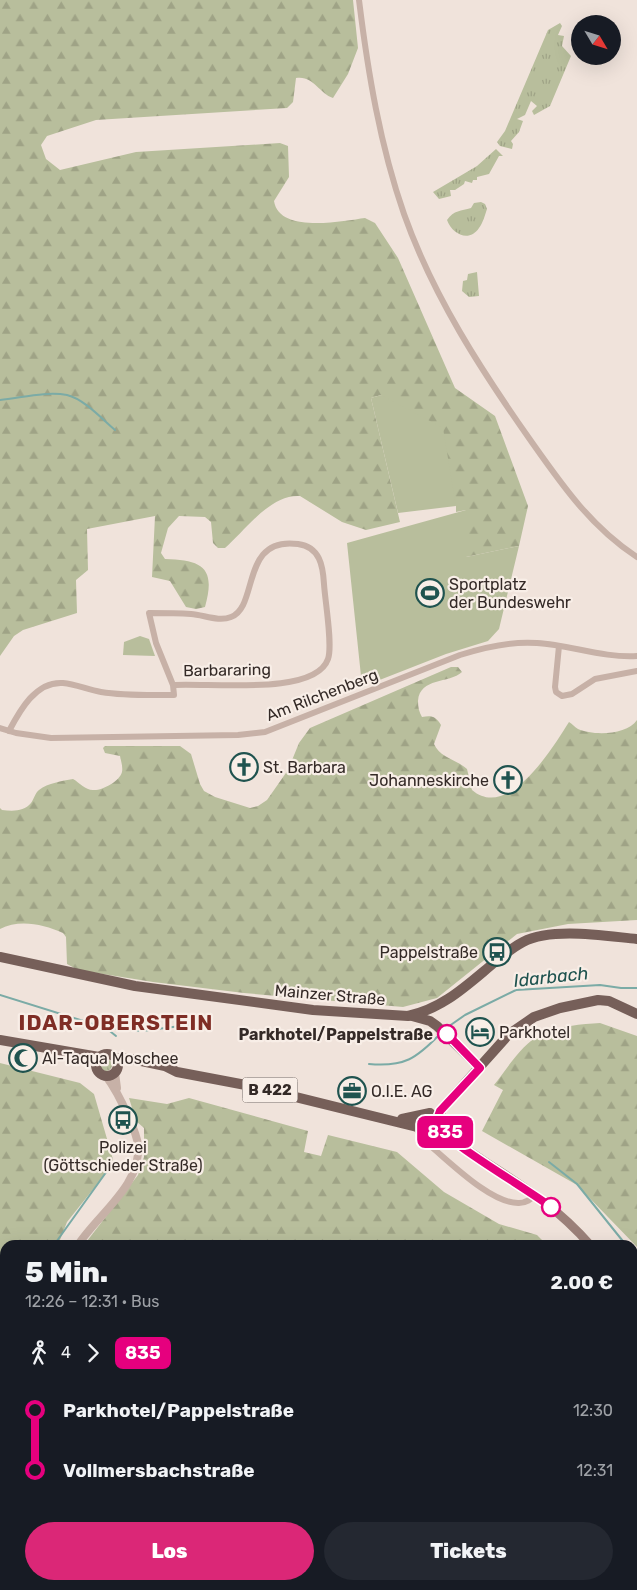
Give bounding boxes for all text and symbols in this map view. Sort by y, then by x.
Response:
north arrow [571,15,621,65]
map controls [571,15,621,65]
place label: Sportplatz der Bundeswehr [449,575,571,612]
sports icon: Sportplatz der Bundeswehr [415,578,445,608]
street label: Barbararing [183,660,271,680]
street label: Am Rilchenberg [263,665,381,725]
church icon: St. Barbara [229,752,259,782]
place label: St. Barbara [263,758,346,777]
church icon: Johanneskirche [493,765,523,795]
place label: Johanneskirche [369,771,489,790]
bus stop icon: Pappelstraße [482,937,512,967]
place label: Pappelstraße [380,943,478,962]
water label: Idarbach [512,962,590,992]
street label: Mainzer Straße [274,981,386,1009]
district label: IDAR-OBERSTEIN [19,1010,213,1035]
hotel icon: Parkhotel [465,1017,495,1047]
place label: Parkhotel [499,1023,570,1042]
marker: Parkhotel/Pappelstraße [437,1024,457,1044]
place label: Parkhotel/Pappelstraße [238,1025,433,1044]
mosque icon: Al-Taqua Moschee [8,1043,38,1073]
place label: Al-Taqua Moschee [42,1049,178,1068]
office icon: O.I.E. AG [337,1076,367,1106]
road number: B 422 [242,1078,298,1102]
place label: O.I.E. AG [371,1082,432,1101]
bus stop icon: Polizei (Göttschieder Straße) [108,1105,138,1135]
line badge: 835 [416,1116,474,1148]
text: 835 [427,1121,463,1143]
place label: Polizei (Göttschieder Straße) [43,1138,203,1175]
unlabelled marker [541,1197,561,1217]
text: 5 Min. [25,1256,108,1289]
text: 2.00 € [551,1271,613,1294]
text: 12:26 – 12:31 · Bus [25,1292,160,1311]
icon: walk [25,1339,53,1367]
icon: forward [79,1339,107,1367]
text: 835 [125,1342,161,1364]
text: 4 [61,1343,71,1362]
text: Parkhotel/Pappelstraße [63,1399,294,1422]
text: 12:30 [573,1401,613,1420]
text: Vollmersbachstraße [63,1459,255,1482]
text: 12:31 [576,1461,613,1480]
button: Los [25,1522,314,1580]
button: Tickets [324,1522,613,1580]

